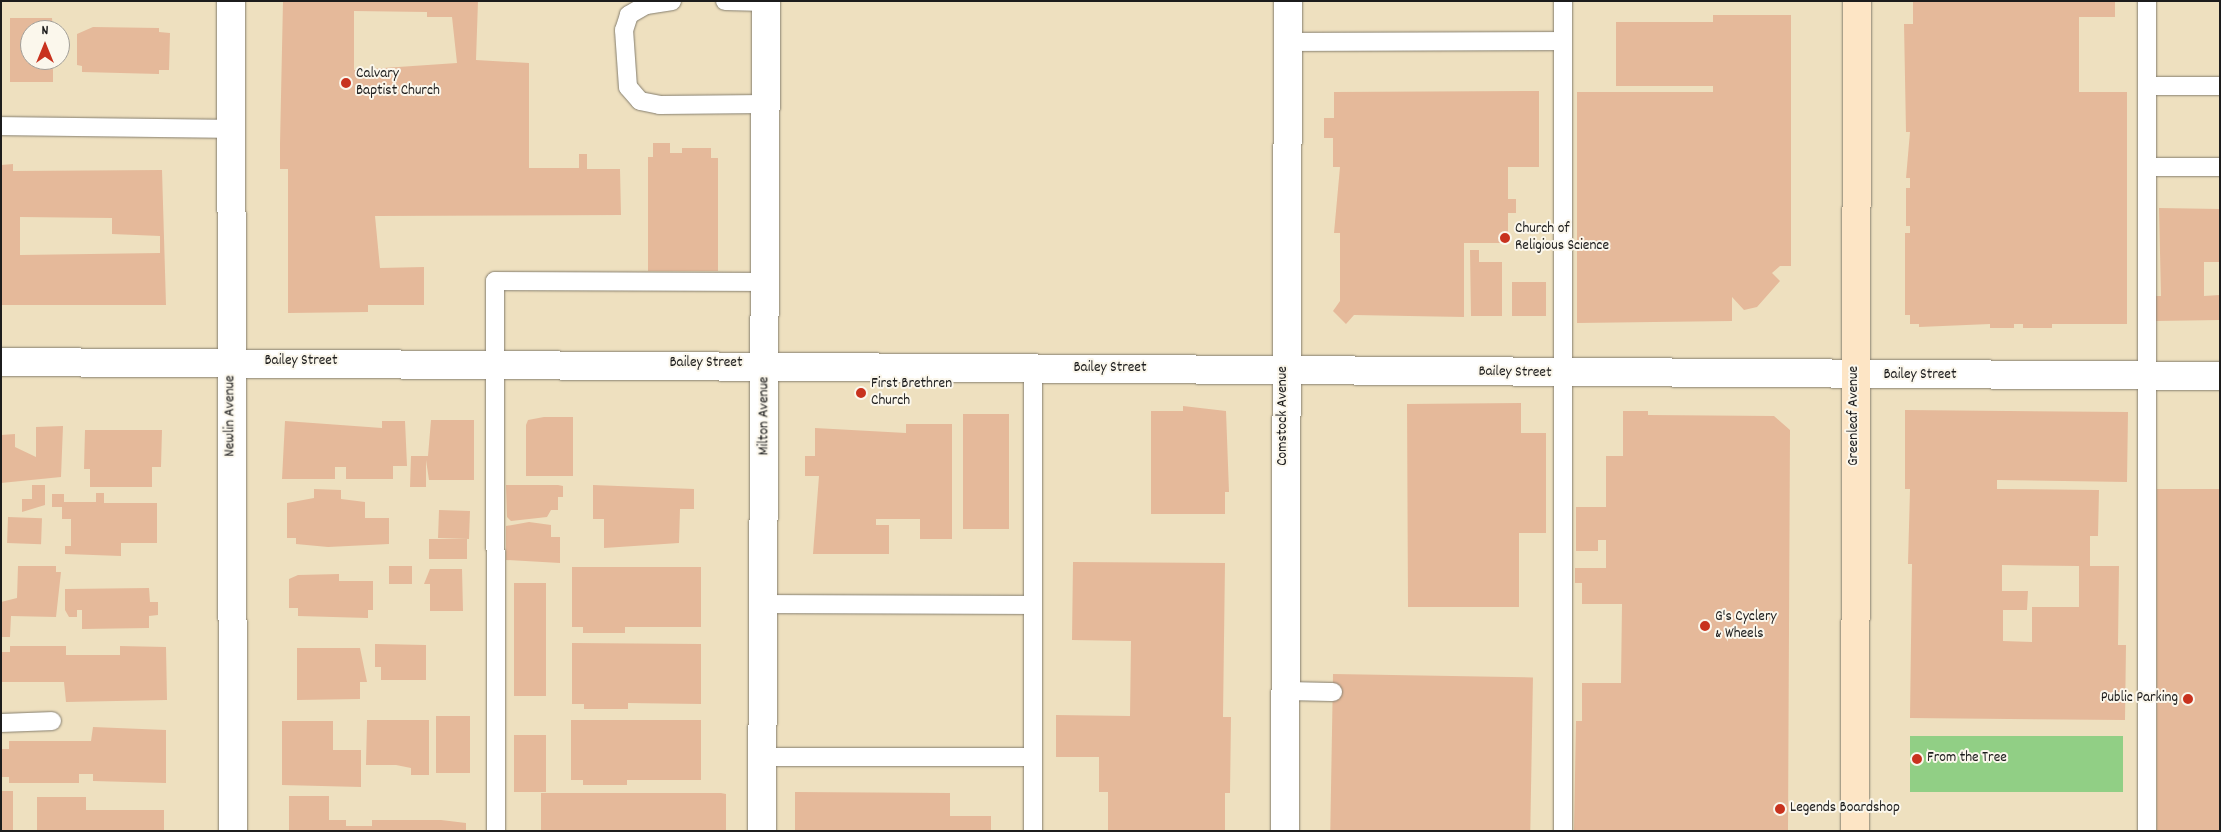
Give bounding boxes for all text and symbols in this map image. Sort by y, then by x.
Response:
north arrow [20,20,70,70]
text: N [42,21,48,41]
place label: Calvary Baptist Church [356,65,440,100]
marker: Calvary Baptist Church [340,77,352,89]
place label: Church of Religious Science [1515,220,1609,255]
marker: Church of Religious Science [1499,232,1511,244]
street label: Bailey Street [264,353,338,371]
street label: Bailey Street [669,355,743,373]
street label: Bailey Street [1073,360,1147,378]
street label: Bailey Street [1478,363,1552,383]
street label: Comstock Avenue [1275,366,1293,466]
street label: Greenleaf Avenue [1846,366,1864,466]
street label: Bailey Street [1883,367,1957,385]
street label: Newlin Avenue [222,375,240,457]
place label: First Brethren Church [871,375,952,410]
street label: Milton Avenue [756,377,774,455]
marker: First Brethren Church [855,387,867,399]
place label: G's Cyclery & Wheels [1715,608,1777,643]
marker: G's Cyclery & Wheels [1699,620,1711,632]
place label: Public Parking [2101,690,2178,708]
marker: Public Parking [2182,693,2194,705]
place label: From the Tree [1927,750,2007,768]
marker: From the Tree [1911,753,1923,765]
place label: Legends Boardshop [1790,800,1900,818]
marker: Legends Boardshop [1774,803,1786,815]

